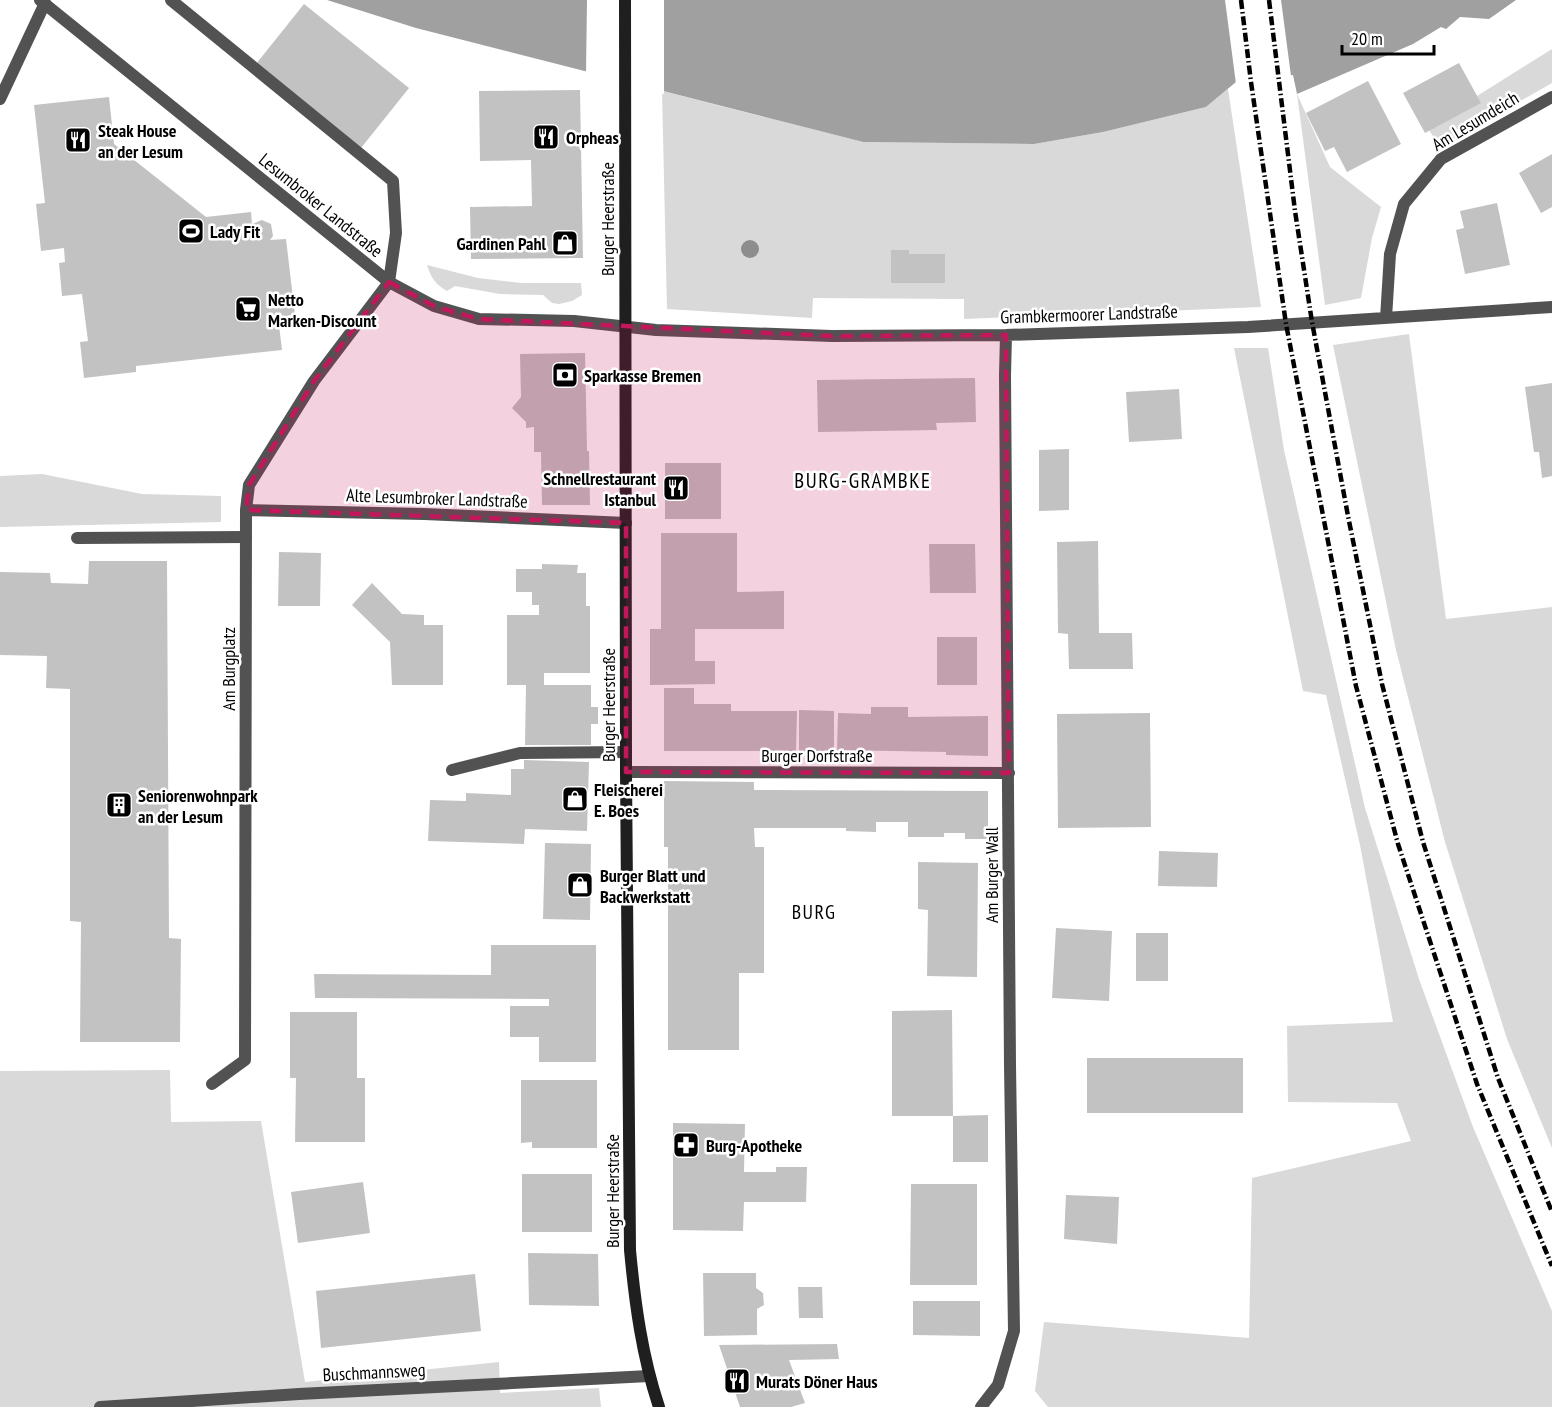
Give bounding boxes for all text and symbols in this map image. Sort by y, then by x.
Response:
scale bar [1342,18,1434,56]
text: 20 m [1351,27,1383,50]
street label: Am Lesumdeich [1427,86,1523,156]
place label: Steak House an der Lesum [98,119,183,163]
restaurant icon: Orpheas [531,122,561,152]
restaurant icon: Steak House an der Lesum [63,125,93,155]
place label: Orpheas [566,126,619,149]
street label: Lesumbroker Landstraße [254,148,388,262]
street label: Burger Heerstraße [596,162,619,276]
sports icon: Lady Fit [176,216,206,246]
place label: Lady Fit [210,220,261,243]
shop icon: Gardinen Pahl [550,228,580,258]
place label: Gardinen Pahl [457,232,547,255]
place label: Netto Marken-Discount [268,288,377,332]
supermarket icon: Netto Marken-Discount [233,294,263,324]
street label: Grambkermoorer Landstraße [1000,299,1178,329]
bank icon: Sparkasse Bremen [550,360,580,390]
place label: Sparkasse Bremen [584,364,701,387]
place label: Schnellrestaurant Istanbul [543,467,657,511]
district label: BURG-GRAMBKE [794,467,932,494]
restaurant icon: Schnellrestaurant Istanbul [661,473,691,503]
street label: Alte Lesumbroker Landstraße [346,483,528,513]
street label: Am Burgplatz [217,627,240,711]
street label: Burger Heerstraße [597,648,620,762]
street label: Burger Dorfstraße [761,744,873,767]
place label: Fleischerei E. Boes [594,778,663,822]
place label: Seniorenwohnpark an der Lesum [138,784,258,828]
shop icon: Fleischerei E. Boes [560,784,590,814]
building icon: Seniorenwohnpark an der Lesum [104,790,134,820]
street label: Am Burger Wall [980,826,1003,923]
place label: Burger Blatt und Backwerkstatt [600,864,706,908]
shop icon: Burger Blatt und Backwerkstatt [565,870,595,900]
district label: BURG [792,899,836,925]
pharmacy icon: Burg-Apotheke [671,1130,701,1160]
street label: Burger Heerstraße [601,1134,624,1248]
place label: Burg-Apotheke [706,1134,802,1157]
street label: Buschmannsweg [322,1358,426,1386]
restaurant icon: Murats Döner Haus [722,1366,752,1396]
place label: Murats Döner Haus [756,1370,878,1393]

